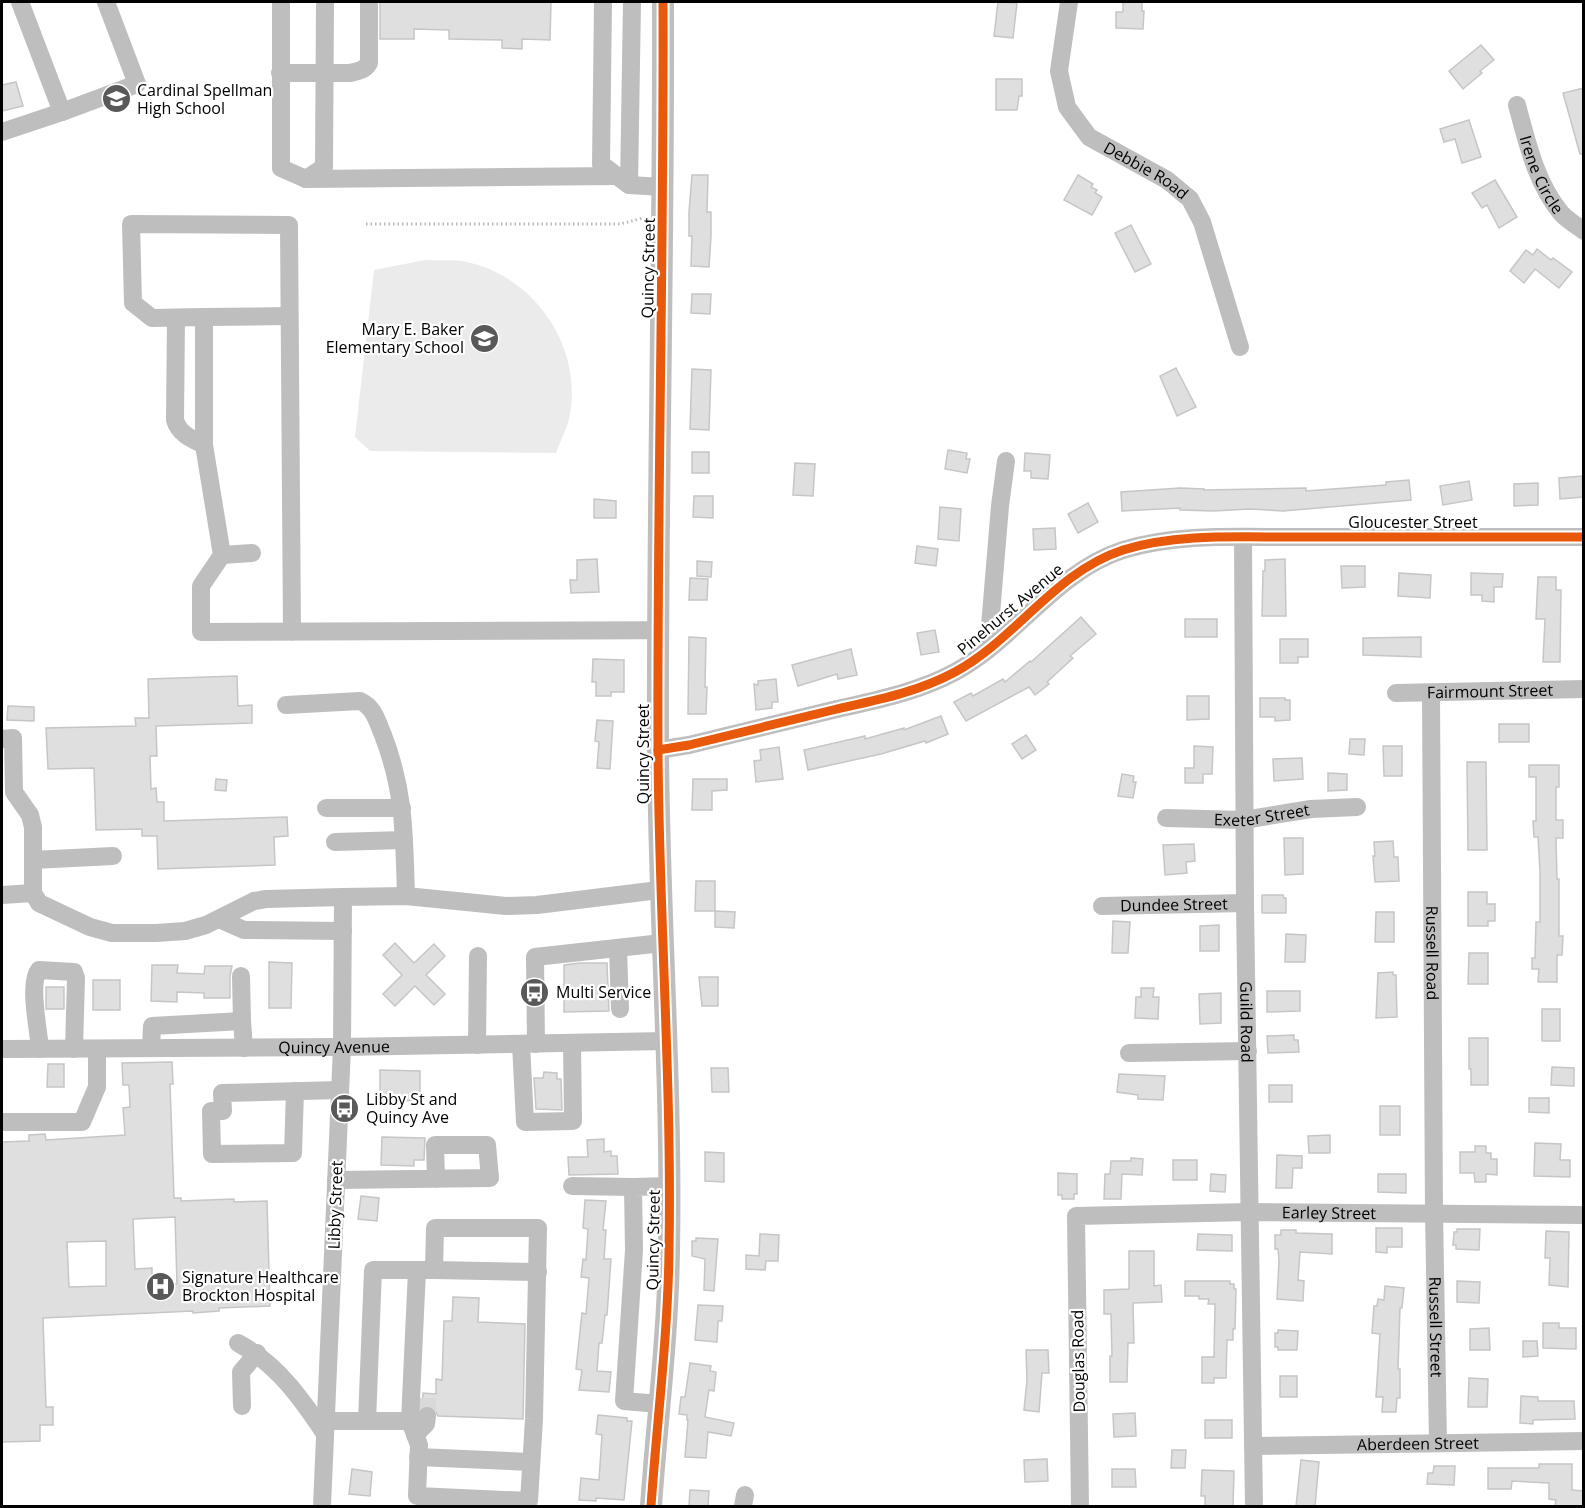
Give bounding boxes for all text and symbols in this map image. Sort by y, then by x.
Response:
place label: Cardinal Spellman High School [137,79,272,119]
school or university icon: Cardinal Spellman High School [100,83,132,115]
street label: Irene Circle [1515,133,1569,219]
street label: Debbie Road [1100,136,1193,204]
street label: Quincy Street [636,217,660,319]
place label: Mary E. Baker Elementary School [326,318,464,358]
school or university icon: Mary E. Baker Elementary School [469,322,501,354]
street label: Gloucester Street [1348,511,1478,533]
street label: Pinehurst Avenue [952,558,1068,660]
street label: Fairmount Street [1427,679,1554,703]
street label: Quincy Street [632,703,654,804]
street label: Exeter Street [1214,798,1311,831]
street label: Dundee Street [1120,892,1228,917]
street label: Russell Road [1421,906,1444,1000]
bus stop icon: Multi Service [519,976,551,1008]
place label: Multi Service [556,981,651,1003]
street label: Guild Road [1235,981,1258,1063]
street label: Quincy Avenue [278,1035,390,1058]
place label: Libby St and Quincy Ave [366,1088,457,1128]
bus stop icon: Libby St and Quincy Ave [329,1092,361,1124]
street label: Libby Street [322,1160,348,1250]
street label: Quincy Street [641,1189,665,1291]
street label: Earley Street [1282,1201,1376,1224]
place label: Signature Healthcare Brockton Hospital [182,1266,339,1306]
hospital icon: Signature Healthcare Brockton Hospital [145,1270,177,1302]
street label: Russell Street [1424,1276,1448,1378]
street label: Douglas Road [1066,1310,1090,1412]
street label: Aberdeen Street [1357,1432,1479,1455]

